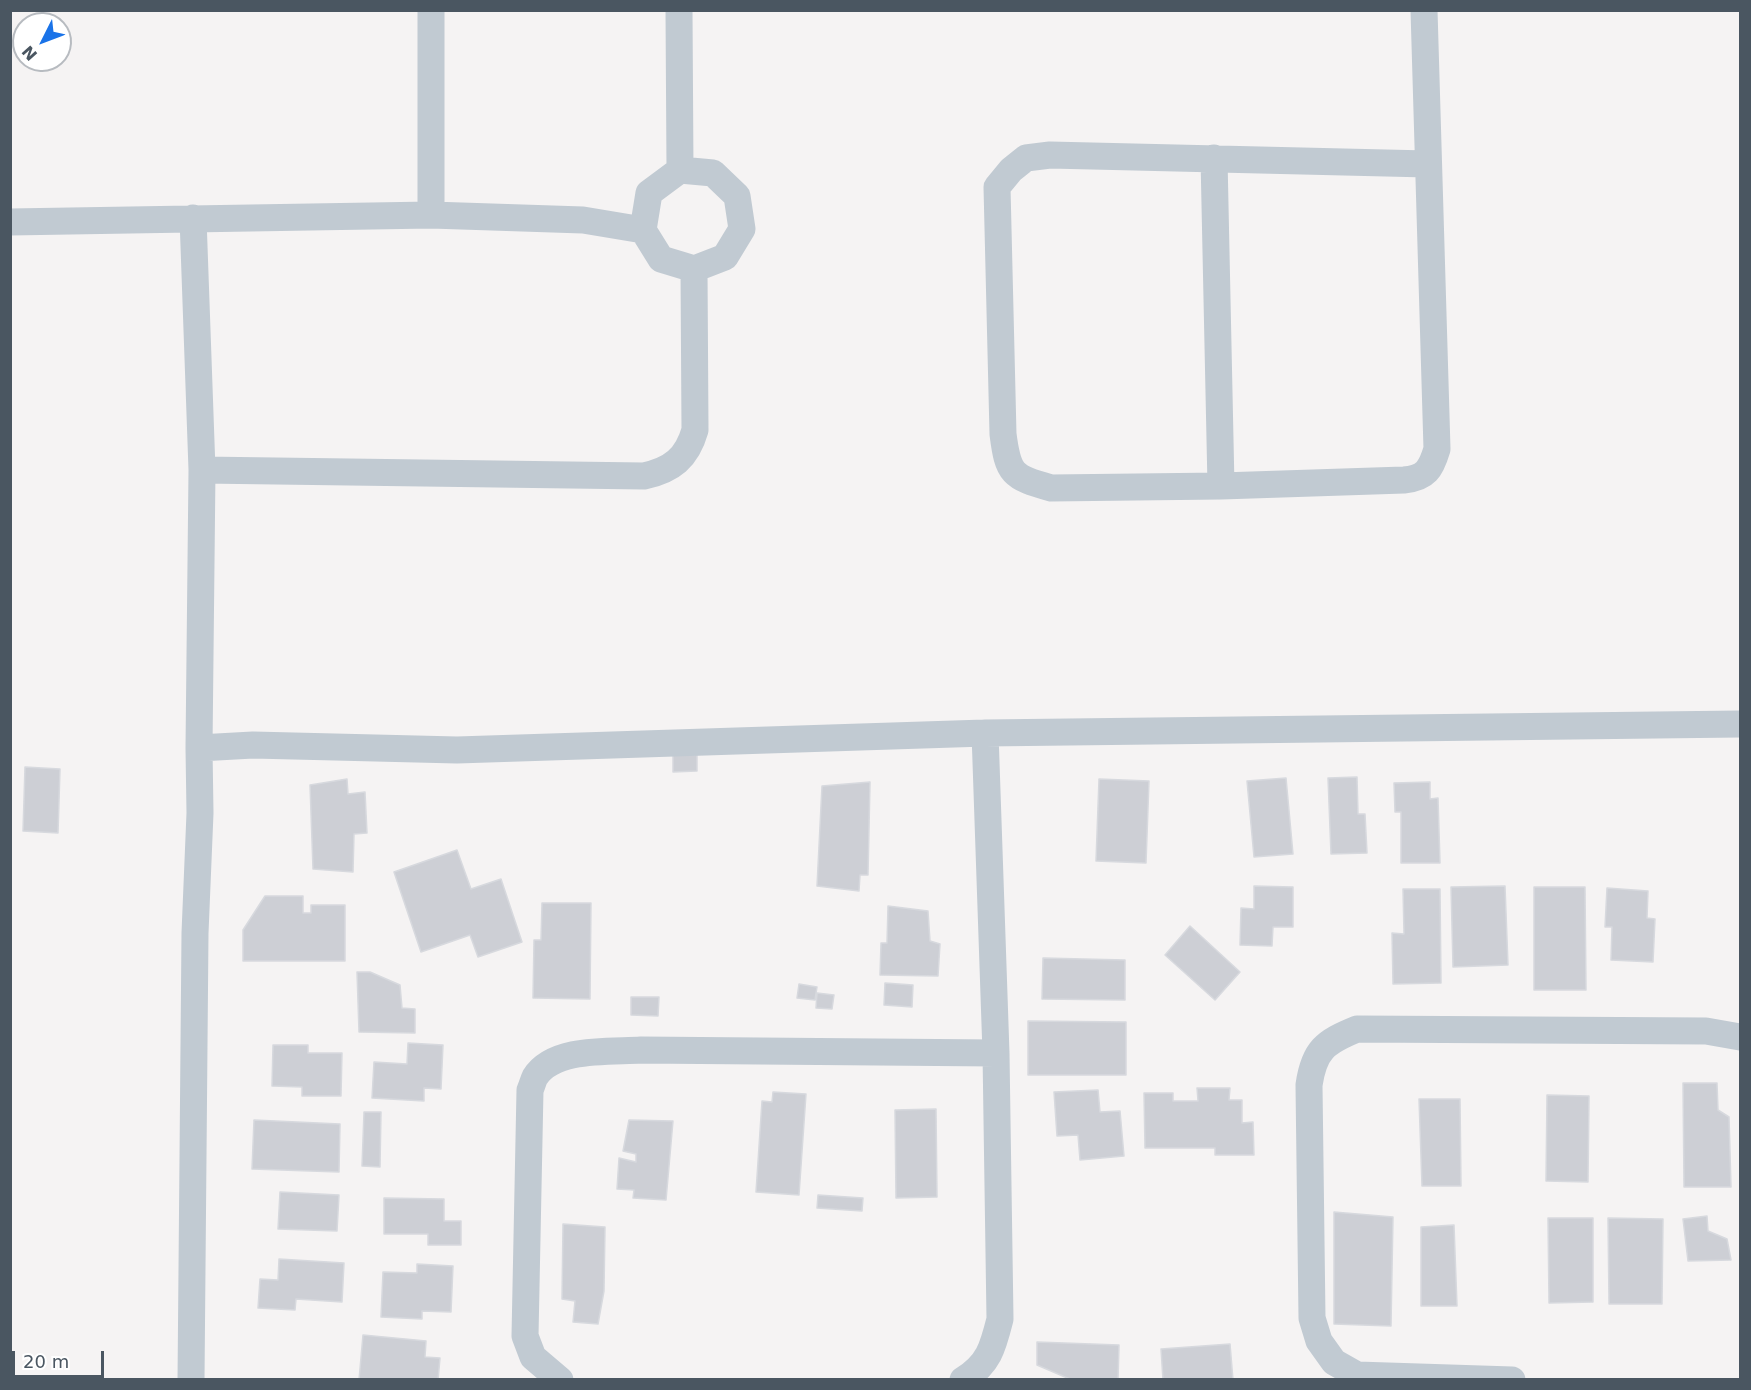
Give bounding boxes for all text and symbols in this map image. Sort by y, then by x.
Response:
north arrow [12,12,72,72]
text: N [18,42,41,64]
scale bar [15,1339,106,1377]
text: 20 m [23,1351,69,1372]

